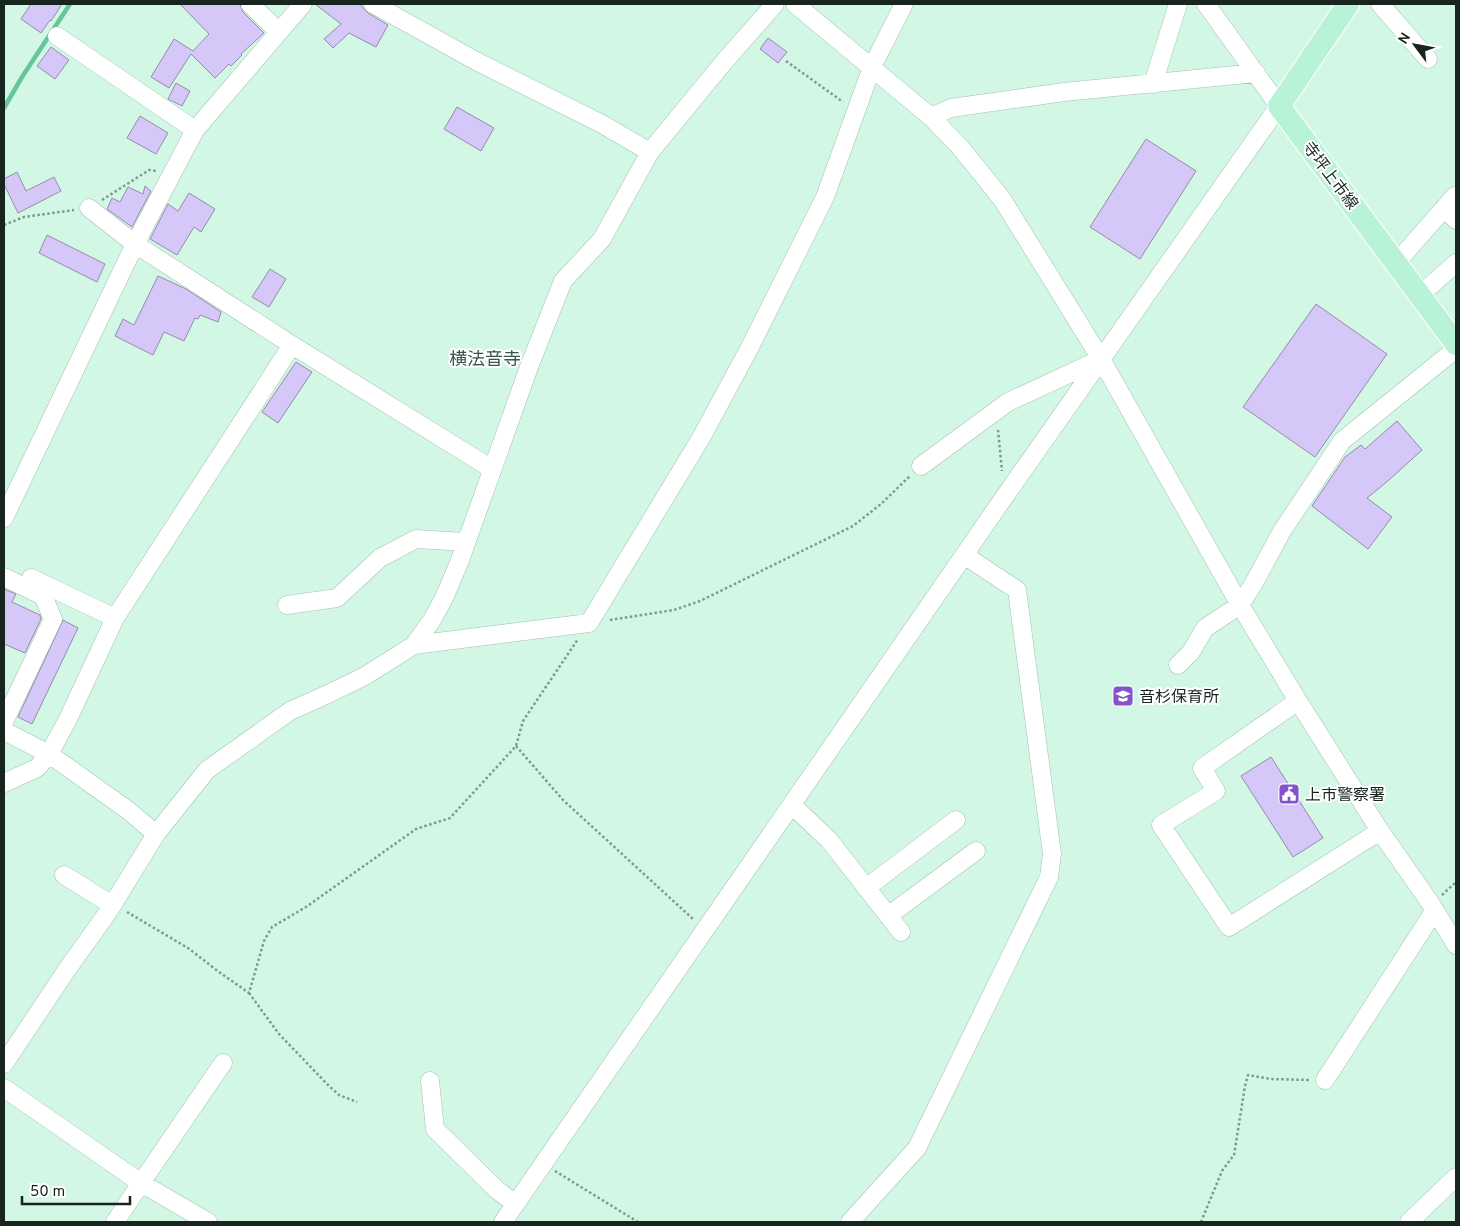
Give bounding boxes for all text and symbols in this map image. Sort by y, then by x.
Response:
north arrow [1390,20,1440,70]
text: N [1395,30,1415,48]
street label: 寺坪上市線 [1297,138,1361,214]
district label: 横法音寺 [449,349,521,372]
school or university icon: 音杉保育所 [1111,684,1135,708]
place label: 音杉保育所 [1139,688,1219,708]
public building icon: 上市警察署 [1277,782,1301,806]
place label: 上市警察署 [1305,786,1385,806]
scale bar [22,1174,130,1206]
text: 50 m [30,1183,65,1202]

